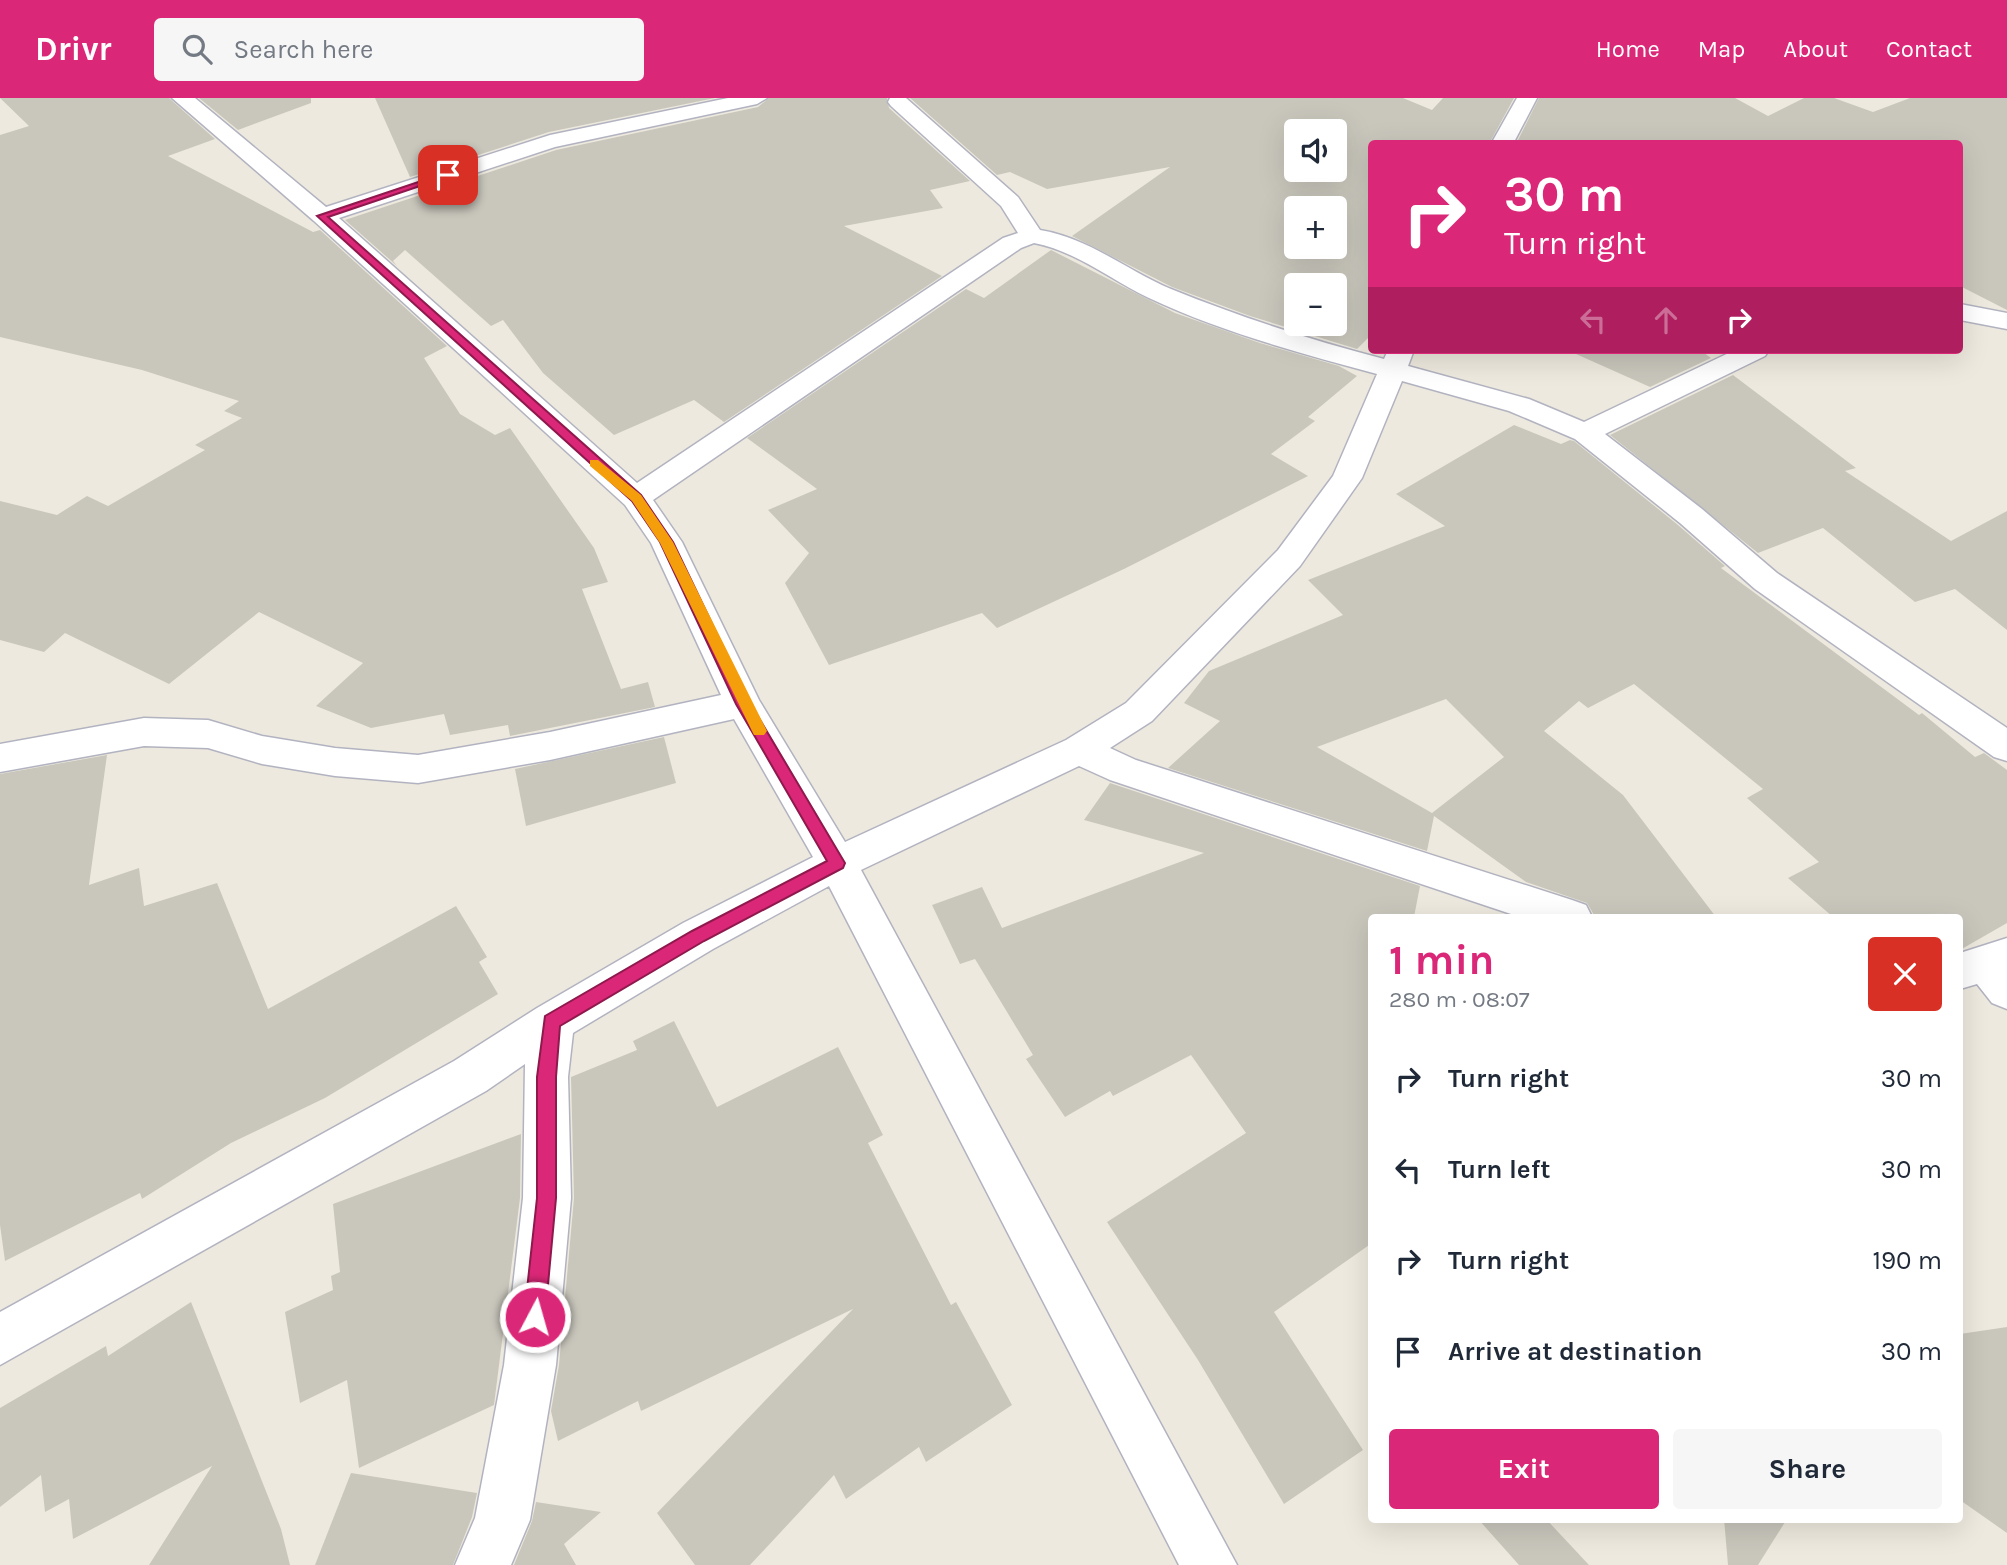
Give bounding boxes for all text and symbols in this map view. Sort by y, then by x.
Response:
search box [154,18,644,81]
text: Drivr [35,30,112,68]
icon: search [178,30,216,68]
text: Search here [234,34,373,65]
text: Home [1596,35,1660,63]
text: Map [1698,35,1745,63]
text: About [1783,35,1848,63]
text: Contact [1886,35,1972,63]
map controls [1284,119,1347,336]
button: sound [1284,119,1347,182]
pin [418,145,478,205]
icon: arrive [429,156,467,194]
text: 30 m [1504,166,1624,223]
icon: right [1389,168,1480,259]
button: + [1284,196,1347,259]
text: Turn right [1504,225,1646,262]
button: − [1284,273,1347,336]
icon: left [1574,301,1612,339]
icon: ahead [1647,301,1685,339]
icon: right [1720,301,1758,339]
text: 1 min [1389,935,1494,985]
button: close [1868,937,1942,1011]
text: 280 m · 08:07 [1389,986,1530,1013]
icon: right [1389,1060,1427,1098]
text: Turn right [1448,1063,1569,1094]
text: 30 m [1881,1063,1942,1094]
icon: left [1389,1151,1427,1189]
text: Turn left [1448,1154,1550,1185]
text: 30 m [1881,1154,1942,1185]
icon: right [1389,1242,1427,1280]
text: Turn right [1448,1245,1569,1276]
text: 190 m [1872,1245,1942,1276]
position arrow [498,1280,572,1354]
icon: arrive [1389,1333,1427,1371]
text: Arrive at destination [1448,1336,1702,1367]
text: 30 m [1881,1336,1942,1367]
button: Exit [1389,1429,1659,1509]
button: Share [1673,1429,1942,1509]

